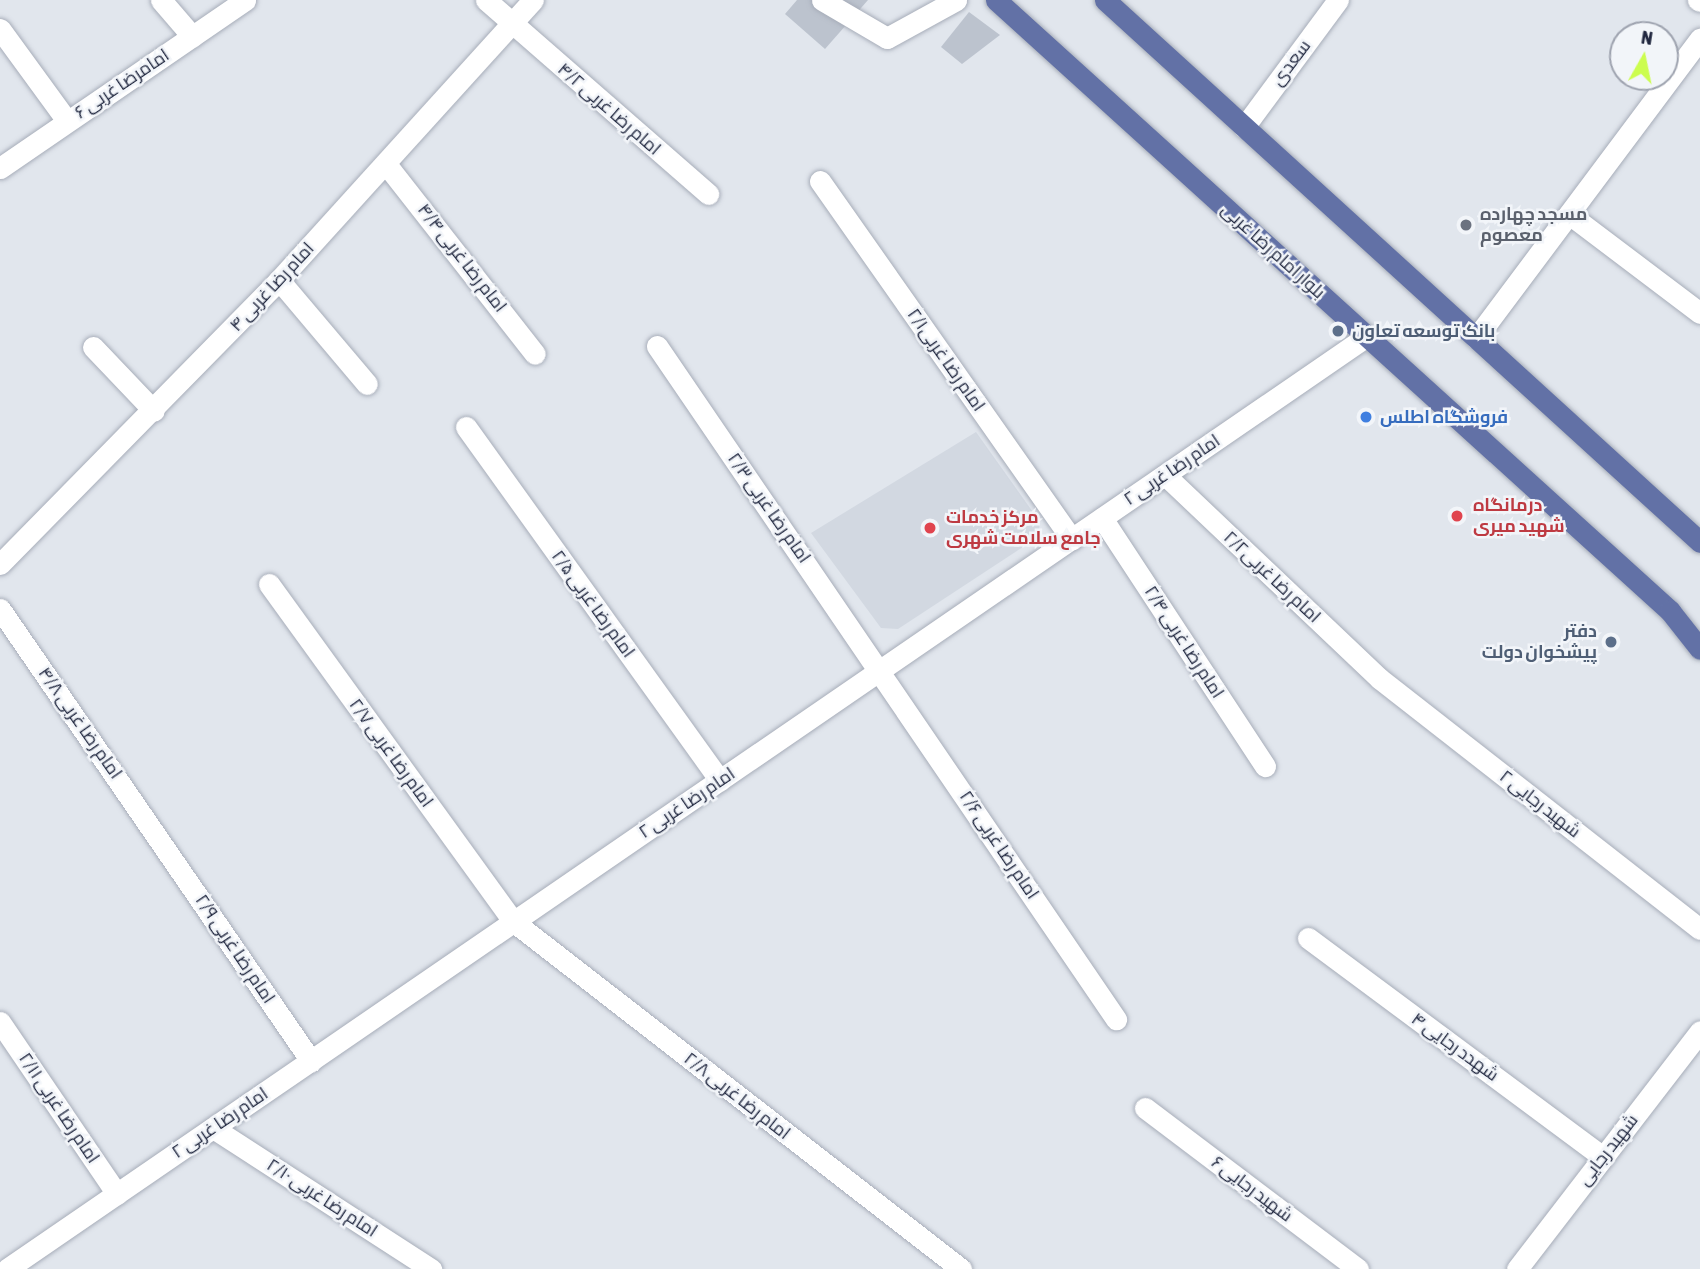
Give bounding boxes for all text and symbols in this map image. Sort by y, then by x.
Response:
north arrow [1609,21,1679,91]
text: N [1640,25,1654,49]
street label: سعدی [1267,36,1315,90]
street label: امامرضا غربی ۶ [71,45,173,123]
street label: امام رضا غربی ۴/۲ [553,58,665,160]
street label: امام رضا غربی ۴/۴ [413,199,511,317]
street label: بلوار امام رضا غربی [1217,199,1329,303]
place label: مسجد چهارده معصوم [1480,204,1587,246]
marker: مسجد چهارده معصوم [1458,217,1474,233]
street label: امام رضا غربی ۴ [225,238,319,336]
street label: امام رضا غربی۲/۱ [903,304,989,416]
place label: بانک توسعه تعاون [1352,320,1495,342]
marker: بانک توسعه تعاون [1330,323,1346,339]
place label: فروشگاه اطلس [1380,406,1508,428]
marker: فروشگاه اطلس [1358,409,1374,425]
street label: امام رضا غربی ۲ [1120,430,1224,510]
street label: امام رضا غربی ۲/۳ [723,449,815,567]
place label: درمانگاه شهید میری [1473,495,1565,538]
marker: درمانگاه شهید میری [1447,506,1467,526]
place label: مرکز خدمات جامع سلامت شهری [946,507,1101,550]
marker: مرکز خدمات جامع سلامت شهری [920,518,940,538]
street label: امام رضا غربی۲/۲ [1219,527,1325,627]
street label: امام رضا غربی ۲/۵ [547,546,639,662]
street label: امام رضا غربی ۲/۴ [1140,582,1228,702]
place label: دفتر پیشخوان دولت [1482,621,1597,664]
marker: دفتر پیشخوان دولت [1603,634,1619,650]
street label: امام رضا غربی ۴/۸ [34,663,126,783]
street label: امام رضا غربی ۲/۷ [344,695,438,811]
street label: امام رضا غربی ۲ [635,763,739,843]
street label: شهید رجایی ۲ [1495,766,1585,842]
street label: امام رضا غربی ۲/۶ [955,787,1043,903]
street label: امام رضا غربی ۲/۹ [191,890,279,1008]
street label: شهدد رجایی ۴ [1407,1008,1503,1086]
street label: امام رضا غربی ۲/۸ [680,1048,794,1144]
street label: امام رضا غربی ۲/۱۱ [14,1049,104,1167]
street label: امام رضا غربی ۲ [168,1083,272,1163]
street label: شهید رجایی [1573,1110,1643,1190]
street label: شهید رجایی ۶ [1207,1151,1297,1227]
street label: امام رضا غربی ۲/۱۰ [263,1154,381,1242]

